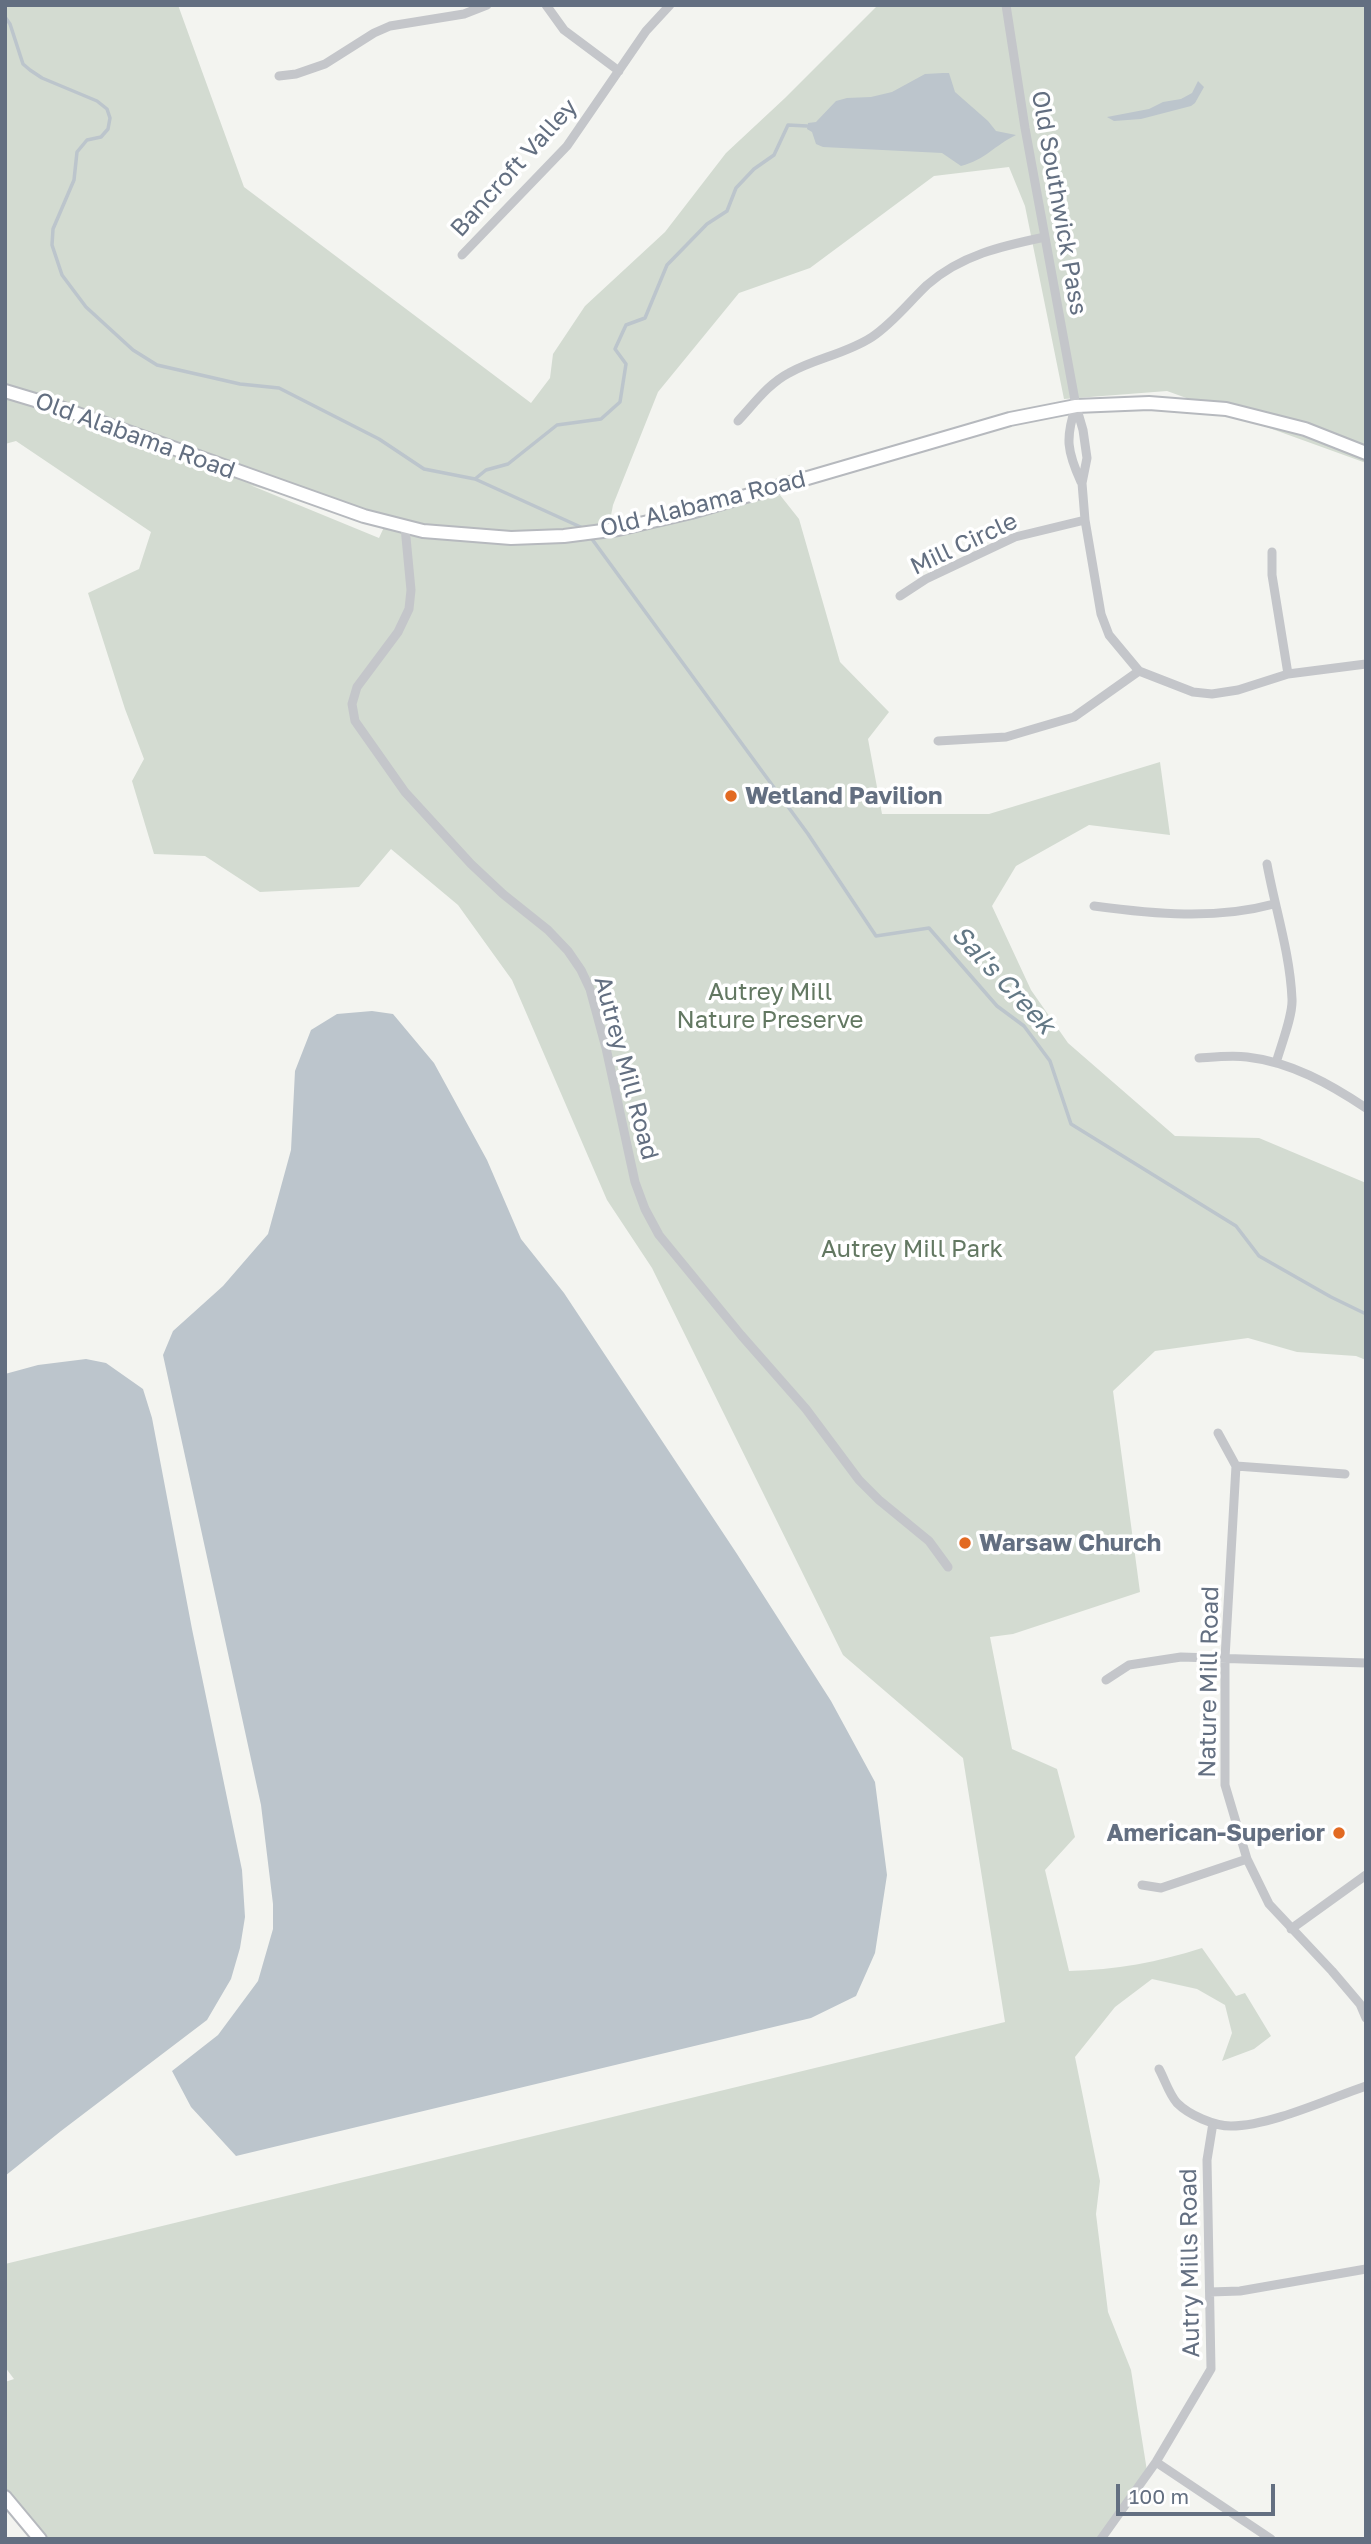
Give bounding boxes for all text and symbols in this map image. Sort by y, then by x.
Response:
street label: Old Southwick Pass [1025,89,1093,317]
street label: Bancroft Valley [445,93,583,243]
street label: Old Alabama Road [31,386,239,486]
street label: Old Alabama Road [597,465,809,543]
street label: Mill Circle [906,507,1022,581]
place label: Wetland Pavilion [745,782,942,810]
marker: Wetland Pavilion [723,788,739,804]
water label: Sal's Creek [945,919,1061,1041]
street label: Autrey Mill Road [588,973,664,1163]
park label: Autrey Mill Nature Preserve [676,978,864,1034]
park label: Autrey Mill Park [821,1235,1003,1263]
place label: Warsaw Church [979,1529,1161,1557]
marker: Warsaw Church [957,1535,973,1551]
street label: Nature Mill Road [1193,1586,1225,1778]
place label: American-Superior [1107,1819,1325,1847]
marker: American-Superior [1331,1825,1347,1841]
street label: Autry Mills Road [1174,2168,1206,2358]
scale bar [1119,2470,1278,2514]
text: 100 m [1129,2483,1189,2509]

